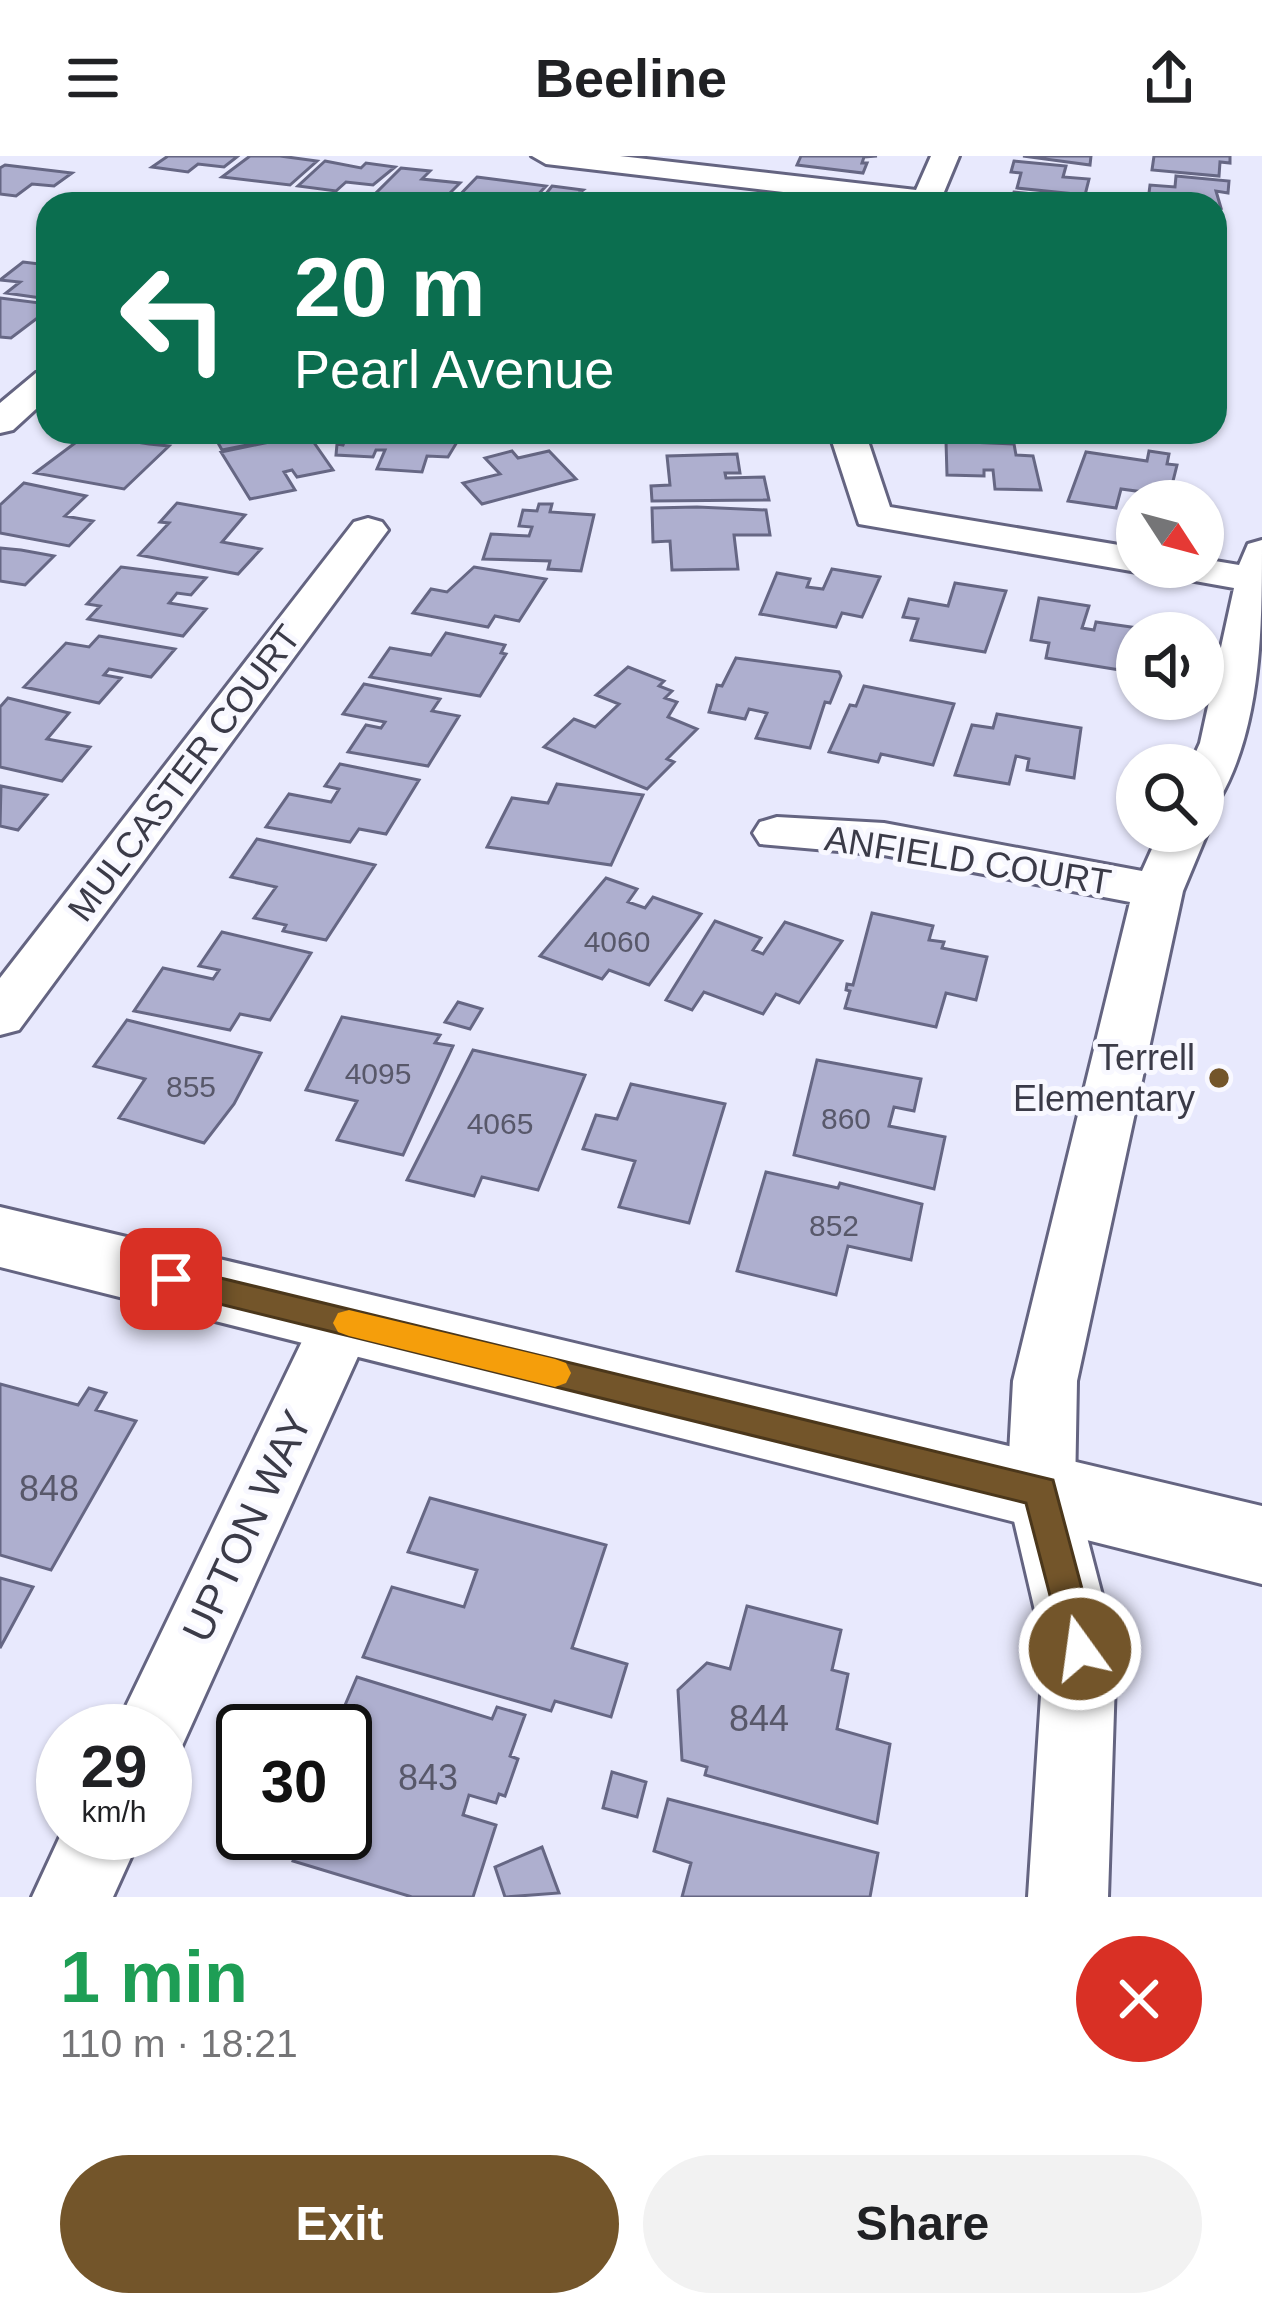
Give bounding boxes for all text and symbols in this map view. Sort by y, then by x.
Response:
icon: menu [60,45,126,111]
icon: share [1136,45,1202,111]
text: Beeline [535,48,727,108]
icon: left [96,240,252,396]
text: 20 m [294,240,485,334]
text: Pearl Avenue [294,339,614,399]
north arrow [1116,480,1224,588]
map controls [1116,480,1224,852]
button: sound [1116,612,1224,720]
street label: MULCASTER COURT [59,617,309,929]
button: search [1116,744,1224,852]
street label: ANFIELD COURT [822,817,1114,903]
house number: 4060 [584,925,650,958]
place label: Terrell Elementary [1013,1037,1195,1119]
house number: 4095 [345,1057,411,1090]
marker: Terrell Elementary [1206,1065,1232,1091]
house number: 855 [166,1070,216,1103]
house number: 860 [821,1102,871,1135]
house number: 4065 [467,1107,533,1140]
house number: 852 [809,1209,859,1242]
pin [120,1228,222,1330]
icon: arrive [138,1246,204,1312]
street label: UPTON WAY [173,1403,321,1649]
house number: 848 [19,1468,79,1509]
position arrow [1017,1586,1143,1712]
house number: 844 [729,1698,789,1739]
speed limit sign: 30 [216,1704,372,1860]
text: 29 [81,1733,147,1800]
house number: 843 [398,1757,458,1798]
text: km/h [81,1795,147,1828]
button: close [1076,1936,1202,2062]
text: 1 min [60,1937,248,2017]
text: 110 m · 18:21 [60,2022,298,2065]
button: Exit [60,2155,619,2293]
button: Share [643,2155,1202,2293]

